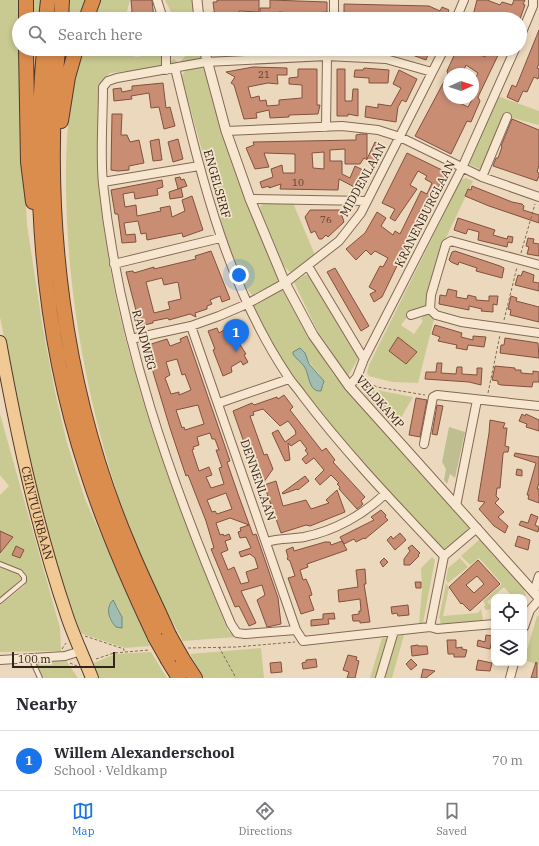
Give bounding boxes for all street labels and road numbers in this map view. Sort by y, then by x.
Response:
street label: MIDDENLAAN [336,140,389,219]
street label: ENGELSERF [201,148,234,220]
street label: KRANENBURGLAAN [391,158,458,270]
street label: RANDWEG [129,308,160,372]
street label: VELDKAMP [353,372,408,431]
street label: DENNENLAAN [238,437,279,523]
street label: CEINTUURBAAN [18,464,57,562]

